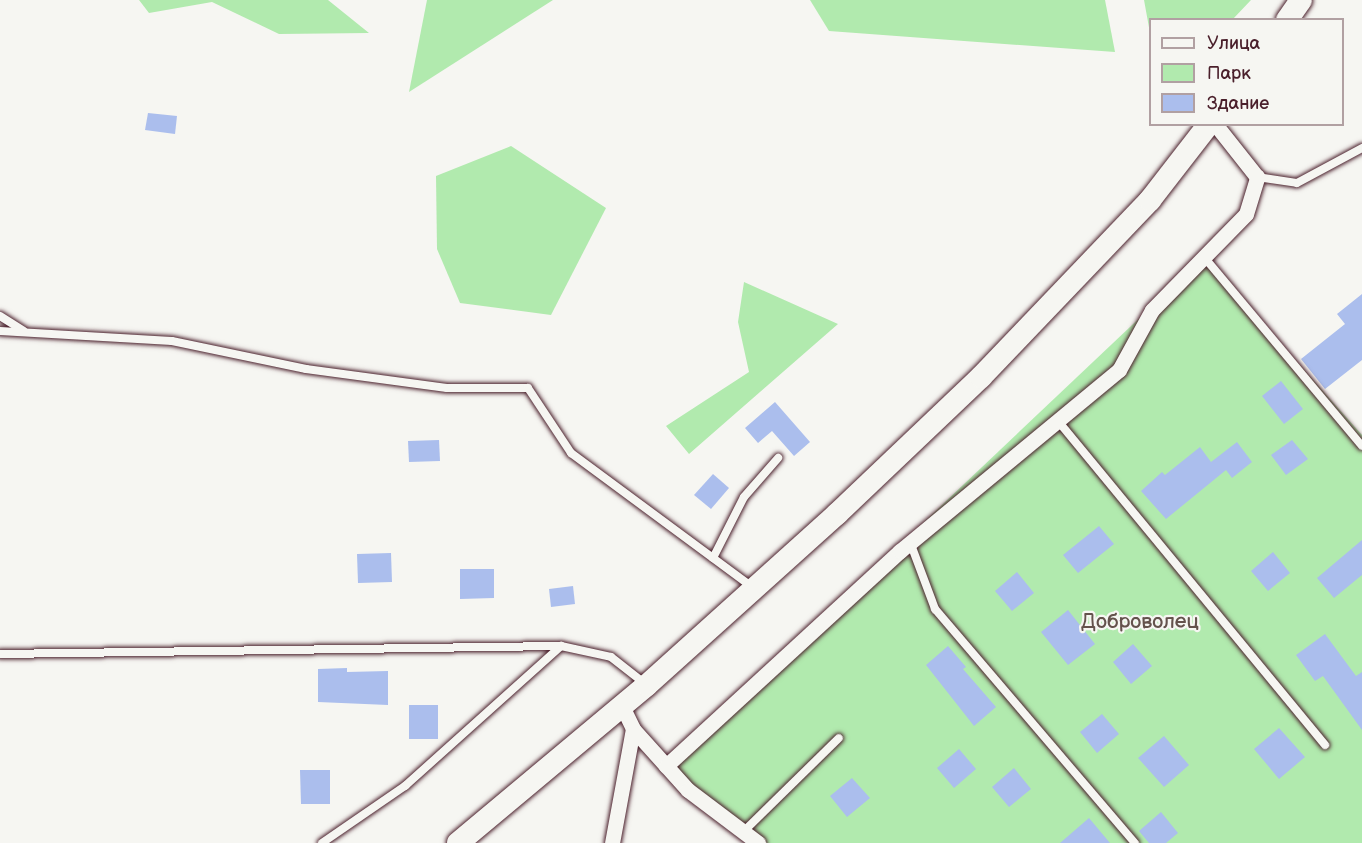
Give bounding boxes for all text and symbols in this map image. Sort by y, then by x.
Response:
legend [1149,18,1344,126]
text: Улица [1207,33,1260,54]
text: Парк [1207,63,1251,84]
text: Здание [1207,93,1269,114]
park label: Доброволец [1081,609,1199,635]

